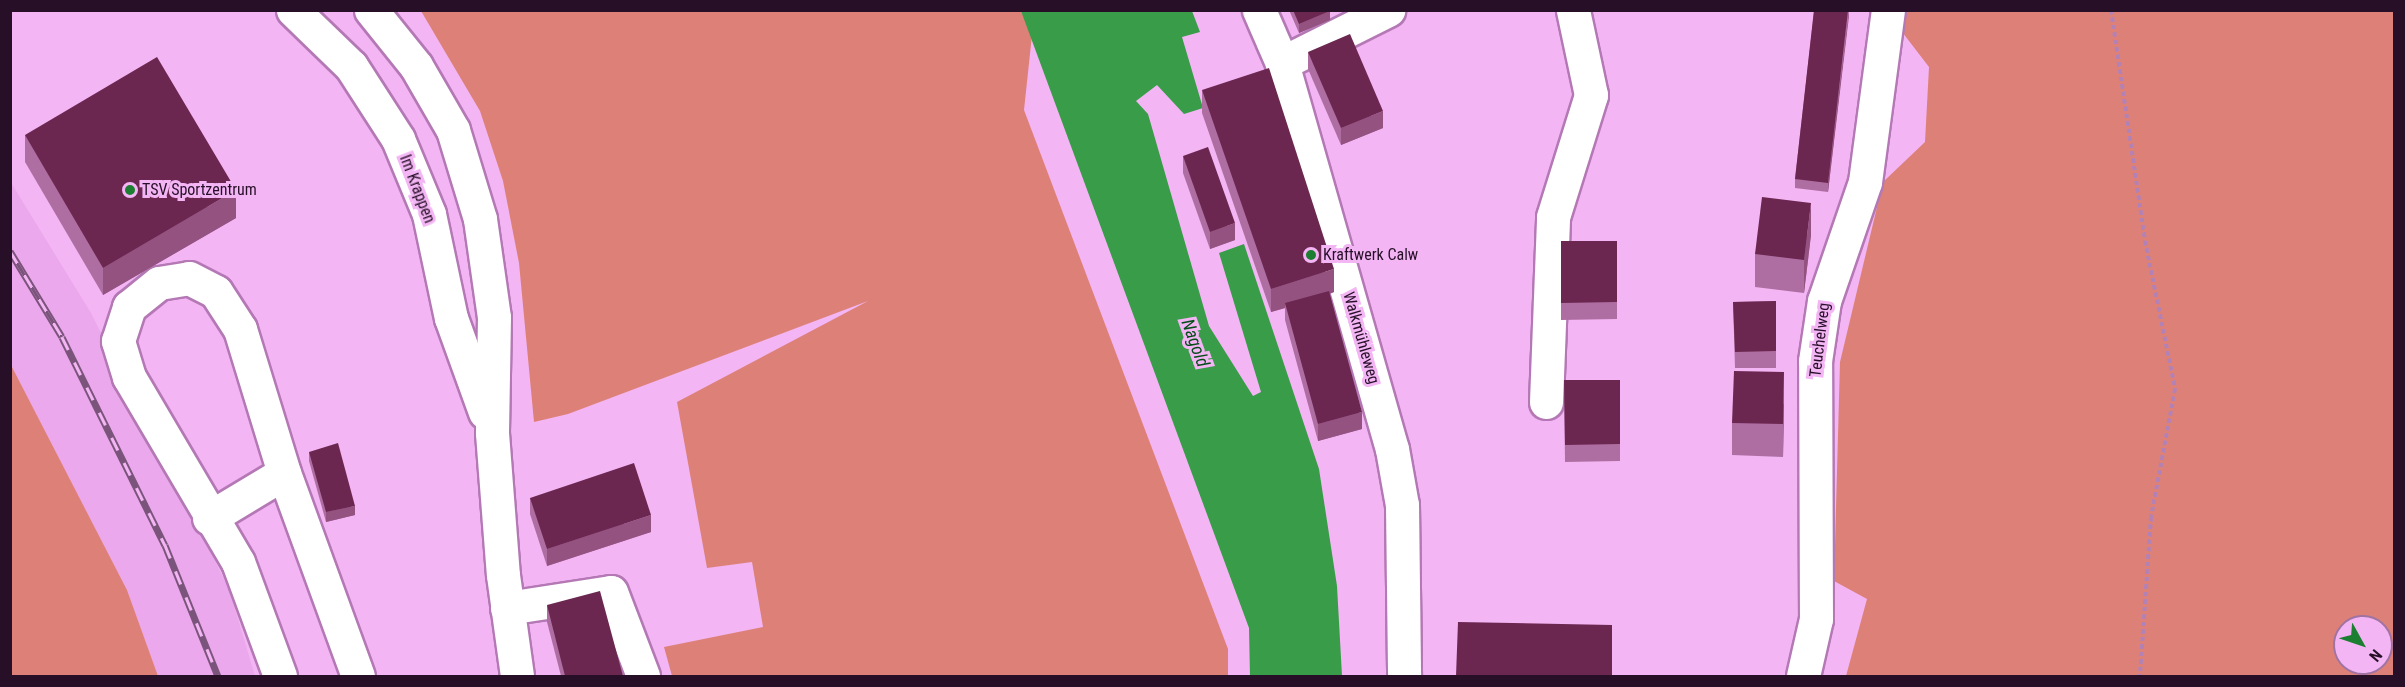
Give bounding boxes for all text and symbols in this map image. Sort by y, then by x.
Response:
street label: Im Krappen [395,152,439,226]
place label: TSV Sportzentrum [142,180,257,200]
marker: TSV Sportzentrum [123,183,137,197]
place label: Kraftwerk Calw [1323,245,1418,265]
marker: Kraftwerk Calw [1304,248,1318,262]
street label: Walkmühleweg [1339,290,1383,386]
street label: Teuchelweg [1806,302,1834,378]
water label: Nagold [1176,316,1214,370]
north arrow [2333,615,2393,675]
text: N [2365,646,2386,665]

